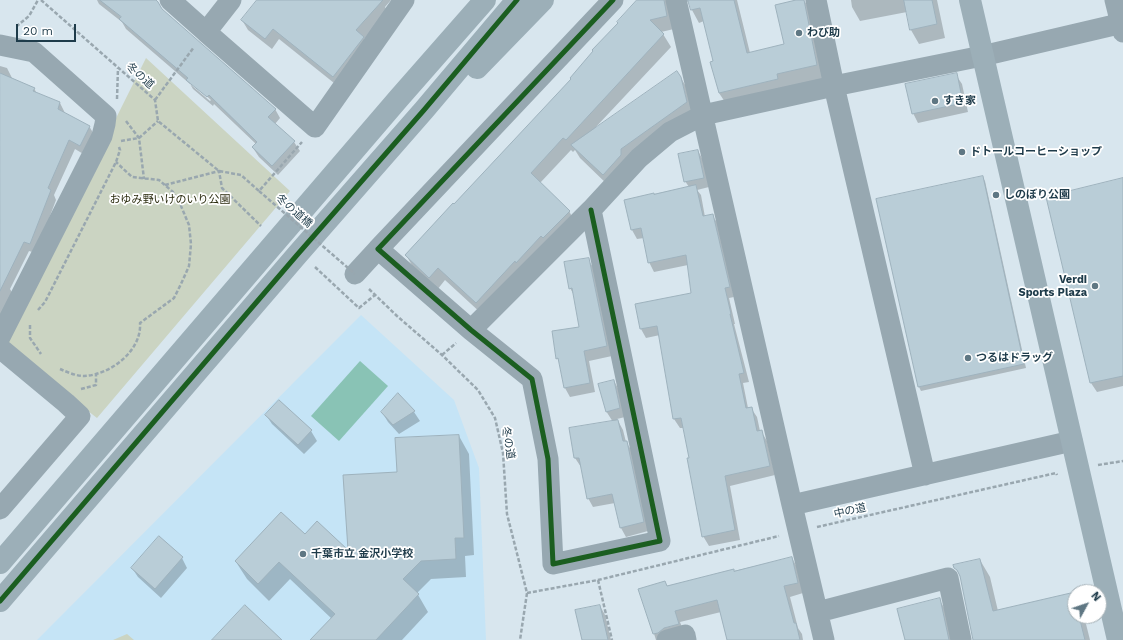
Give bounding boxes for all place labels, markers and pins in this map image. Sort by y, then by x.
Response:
place label: わび助 [807,26,840,40]
marker: わび助 [794,28,804,38]
place label: すき家 [943,94,976,108]
marker: すき家 [930,96,940,106]
place label: ドトールコーヒーショップ [970,145,1102,159]
marker: ドトールコーヒーショップ [957,147,967,157]
place label: しのぼり公園 [1004,188,1070,202]
marker: しのぼり公園 [991,190,1001,200]
place label: Verdi Sports Plaza [1019,273,1087,299]
marker: Verdi Sports Plaza [1090,281,1100,291]
place label: つるはドラッグ [976,351,1053,365]
marker: つるはドラッグ [963,353,973,363]
place label: 千葉市立 金沢小学校 [311,547,413,561]
marker: 千葉市立 金沢小学校 [298,549,308,559]

